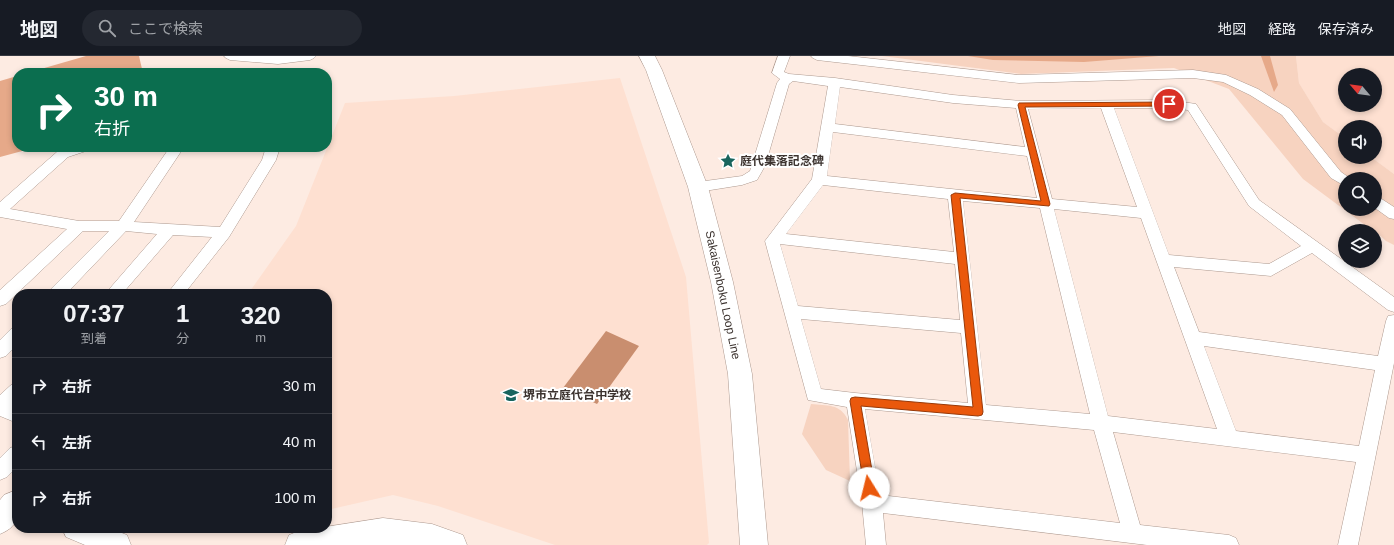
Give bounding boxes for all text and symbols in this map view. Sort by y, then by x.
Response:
search box [82,10,362,46]
icon: search [96,17,118,39]
text: 地図 [20,19,58,40]
text: ここで検索 [128,20,203,37]
text: 地図 [1218,21,1246,37]
text: 経路 [1268,21,1296,37]
text: 保存済み [1318,21,1374,37]
north arrow [1338,68,1382,112]
map controls [1338,68,1382,268]
text: 30 m [94,81,158,112]
icon: right [28,84,80,136]
pin [1152,87,1186,121]
icon: arrive [1158,93,1180,115]
text: 右折 [94,119,130,139]
button: sound [1338,120,1382,164]
place icon: 庭代集落記念碑 [719,152,737,170]
place label: 庭代集落記念碑 [740,154,824,168]
button: search [1338,172,1382,216]
button: layers [1338,224,1382,268]
street label: Sakaisenboku Loop Line [702,229,744,361]
text: 07:37 [63,300,125,327]
text: 1 [176,300,189,327]
text: 320 [241,302,281,329]
text: m [255,330,266,345]
text: 到着 [81,331,107,346]
text: 分 [176,331,189,346]
icon: right [28,375,50,397]
text: 30 m [283,377,316,394]
text: 右折 [62,378,92,395]
school or university icon: 堺市立庭代台中学校 [502,386,520,404]
place label: 堺市立庭代台中学校 [523,388,631,402]
icon: left [28,431,50,453]
text: 40 m [283,433,316,450]
text: 左折 [62,434,92,451]
position arrow [848,467,890,509]
icon: right [28,487,50,509]
text: 100 m [274,489,316,506]
text: 右折 [62,490,92,507]

